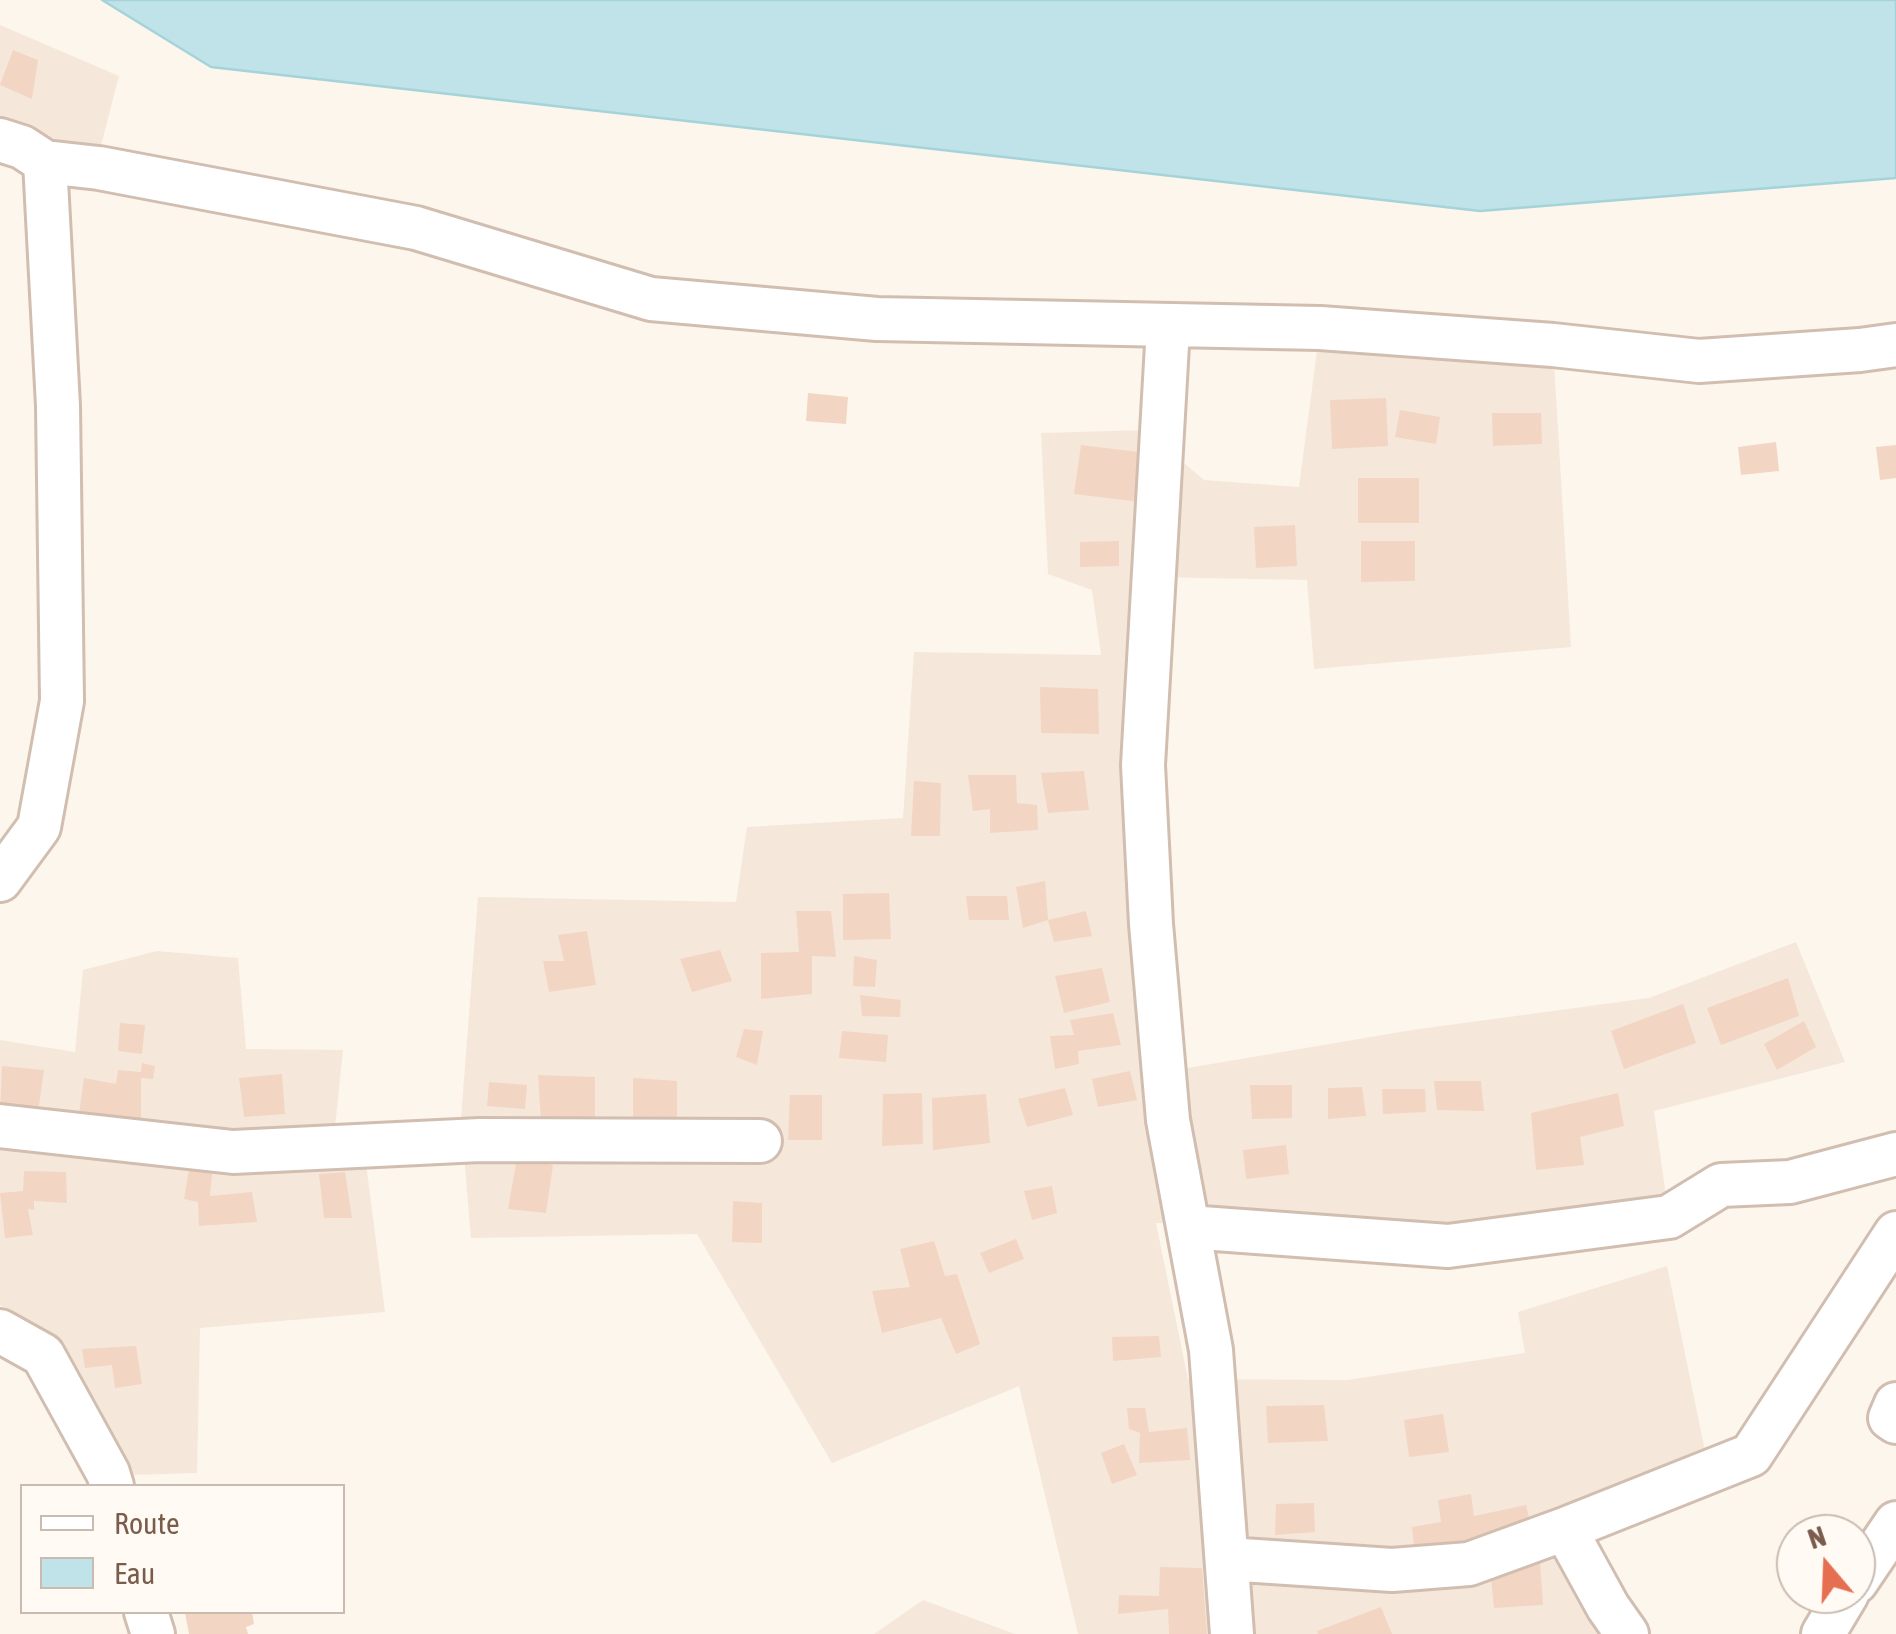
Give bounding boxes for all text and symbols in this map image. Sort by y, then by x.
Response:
legend [20,1484,345,1614]
text: Route [114,1506,180,1540]
north arrow [1776,1514,1876,1614]
text: N [1804,1520,1830,1555]
text: Eau [114,1556,155,1590]

